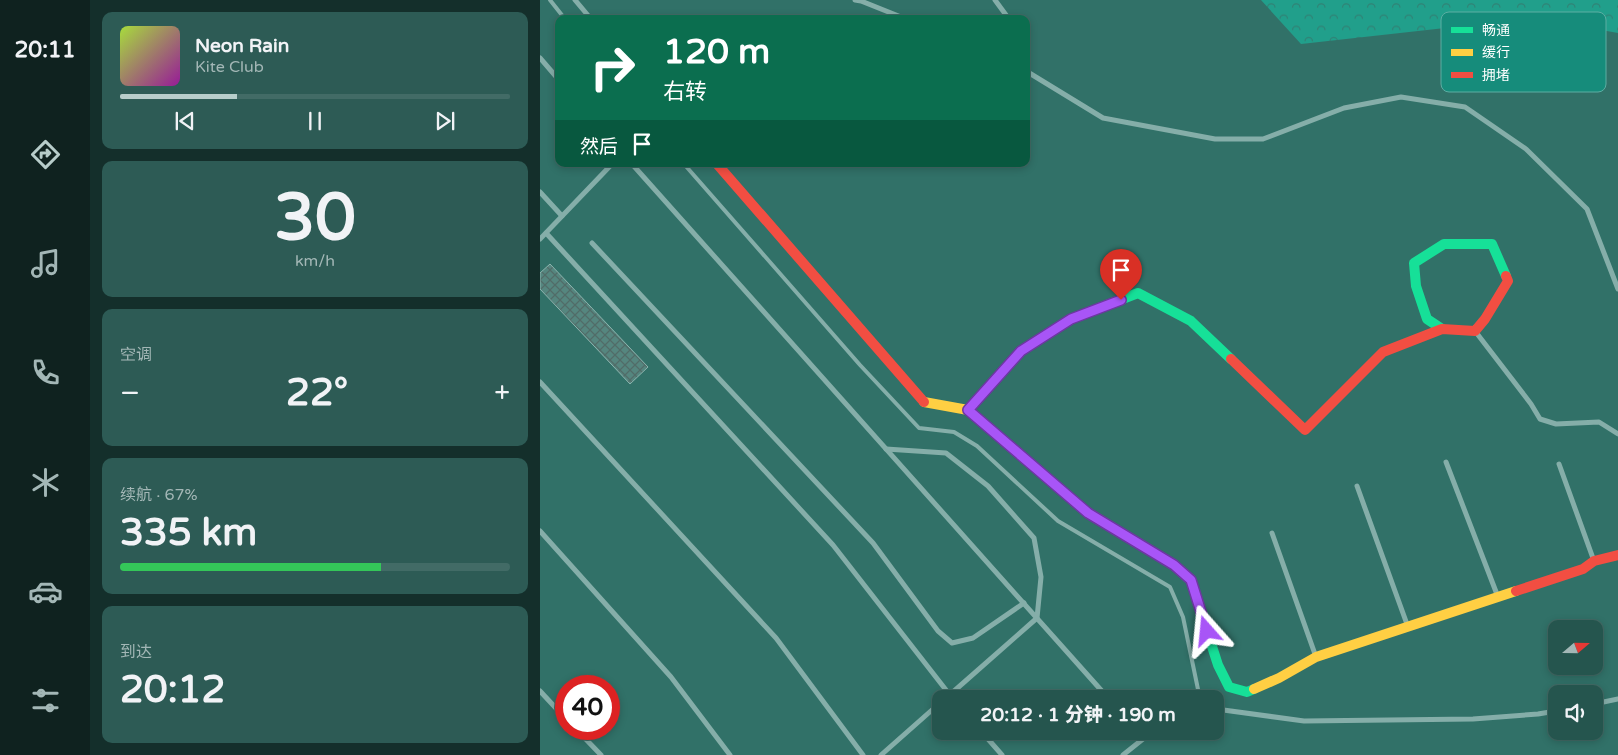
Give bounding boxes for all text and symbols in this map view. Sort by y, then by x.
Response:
legend [1441,12,1606,92]
text: 畅通 [1482,22,1510,39]
text: 120 m [663,31,770,73]
text: Neon Rain [195,35,289,57]
icon: right [580,35,645,100]
text: 20:11 [15,37,75,63]
text: 缓行 [1482,44,1510,61]
text: Kite Club [195,57,264,77]
text: 拥堵 [1482,67,1510,84]
text: 右转 [663,79,707,105]
icon: previous [171,107,199,135]
icon: pause [301,107,329,135]
icon: next [431,107,459,135]
icon: arrive [628,130,656,158]
text: 然后 [580,136,618,158]
icon: directions [28,137,63,172]
text: 30 [274,179,356,258]
icon: music [28,246,63,281]
pin [1100,249,1142,300]
text: km/h [295,251,335,271]
icon: arrive [1107,256,1135,284]
text: 空调 [120,345,152,365]
icon: phone [28,355,63,390]
text: 22° [286,370,348,416]
text: − [120,376,140,410]
text: + [494,376,510,410]
icon: climate [28,465,63,500]
text: 续航 · 67% [120,485,198,505]
text: 335 km [120,510,257,556]
icon: car [28,574,63,609]
position arrow [1180,604,1232,656]
north arrow [1548,620,1602,675]
map controls [1548,620,1603,740]
text: 到达 [120,642,152,662]
text: 20:12 [120,667,225,713]
speed limit sign: 40 [555,675,620,740]
icon: filters [28,683,63,718]
button: sound [1548,685,1603,740]
text: 20:12 · 1 分钟 · 190 m [980,704,1176,726]

